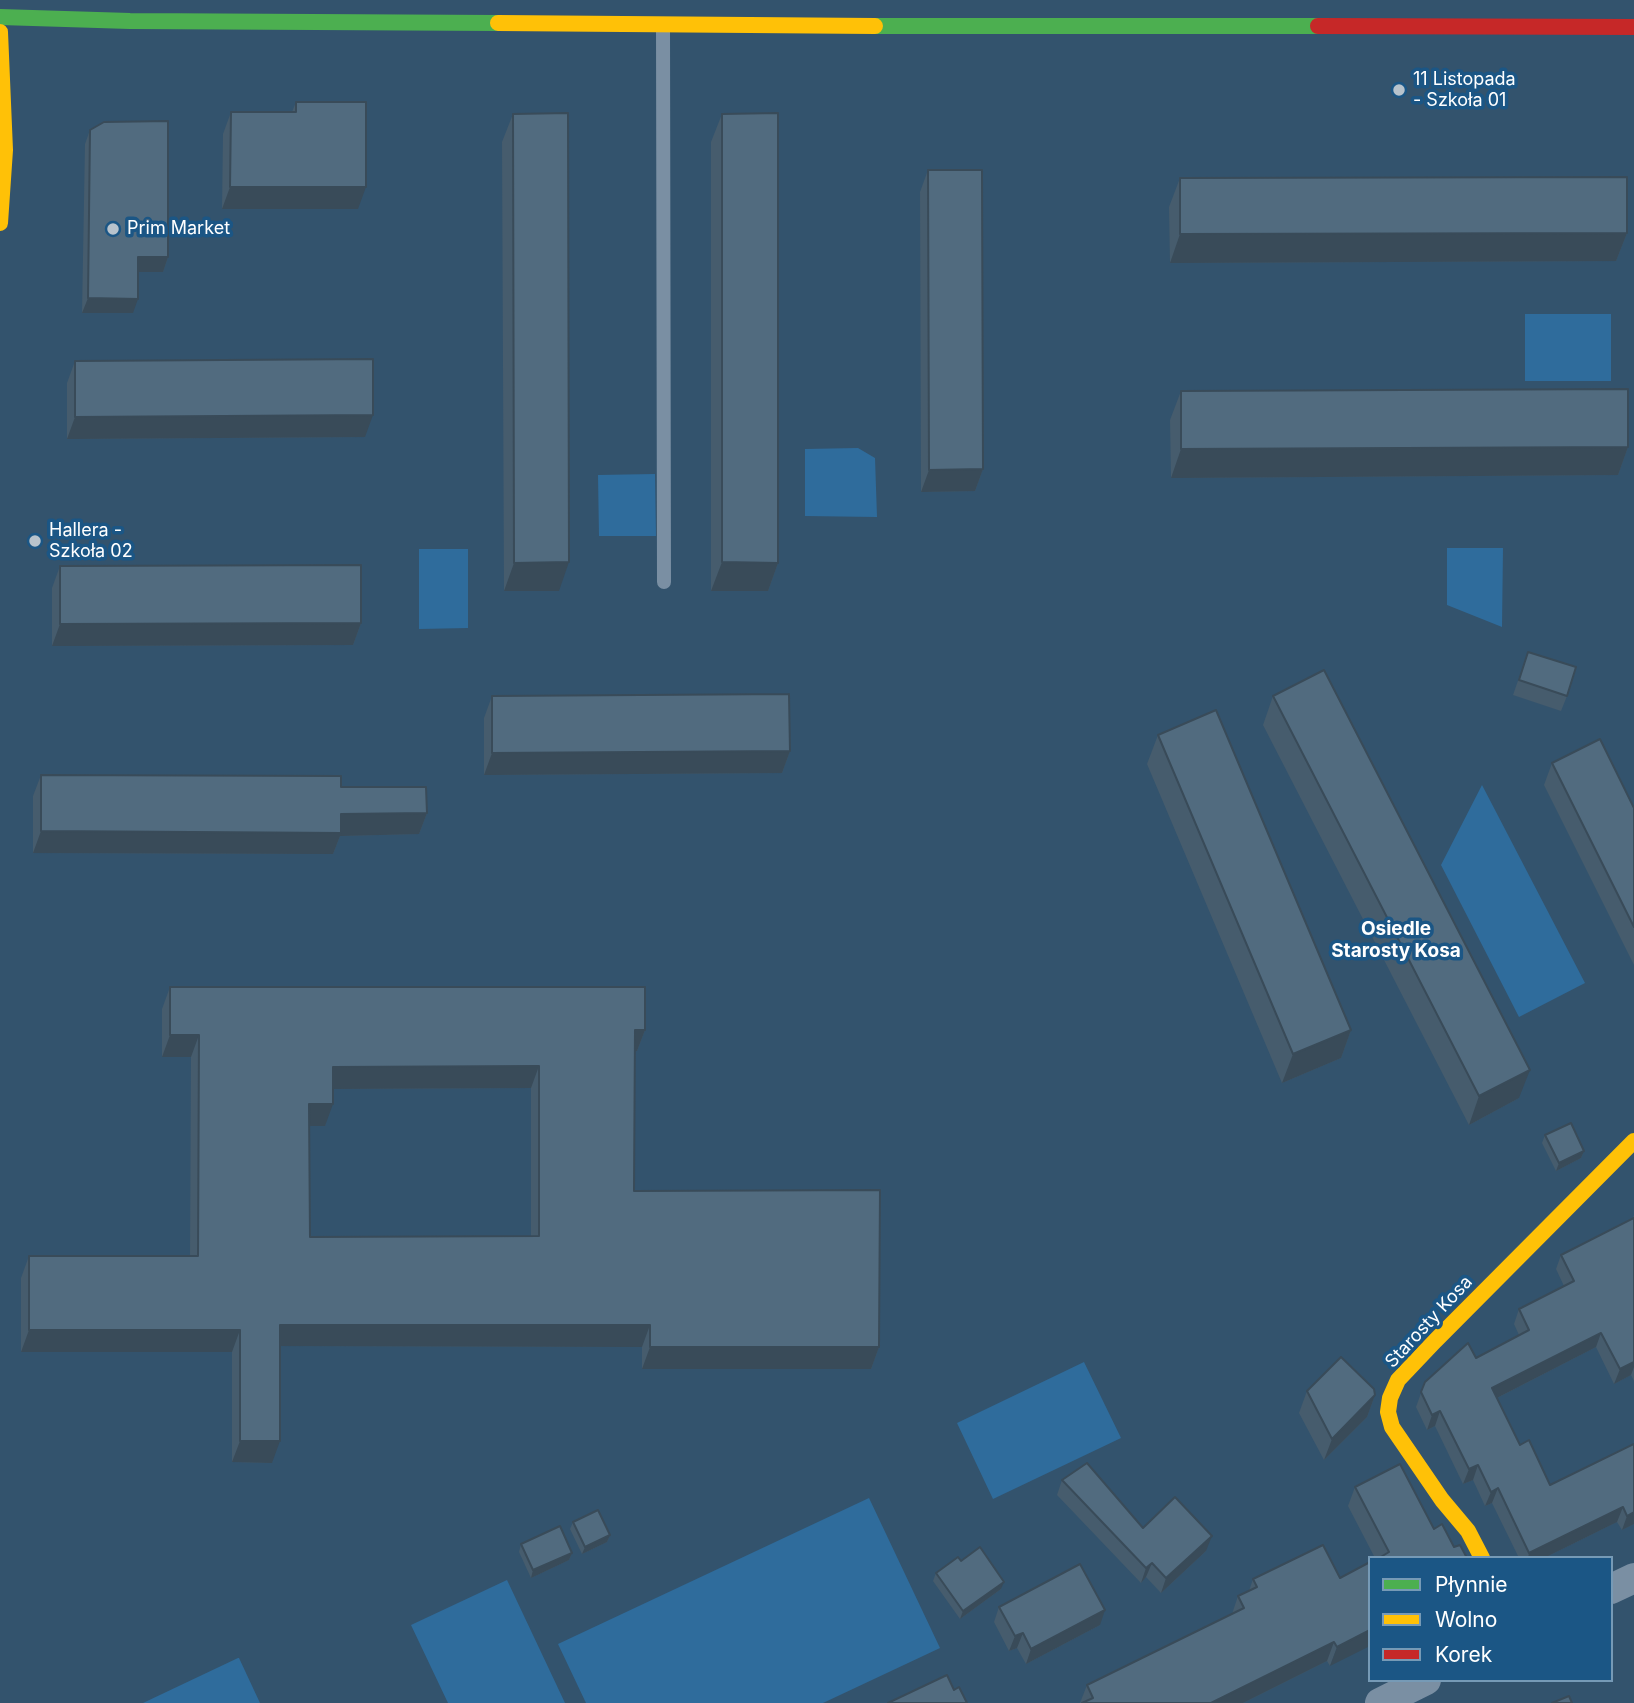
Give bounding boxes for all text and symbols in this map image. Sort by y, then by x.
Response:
place label: 11 Listopada - Szkoła 01 [1413,69,1516,112]
marker: 11 Listopada - Szkoła 01 [1391,82,1407,98]
place label: Prim Market [127,218,230,240]
marker: Prim Market [105,221,121,237]
place label: Hallera - Szkoła 02 [49,520,133,562]
marker: Hallera - Szkoła 02 [27,533,43,549]
district label: Osiedle Starosty Kosa [1331,918,1461,962]
street label: Starosty Kosa [1381,1272,1477,1372]
legend [1368,1556,1613,1682]
text: Płynnie [1435,1572,1508,1597]
text: Wolno [1435,1607,1497,1632]
text: Korek [1435,1642,1492,1667]

